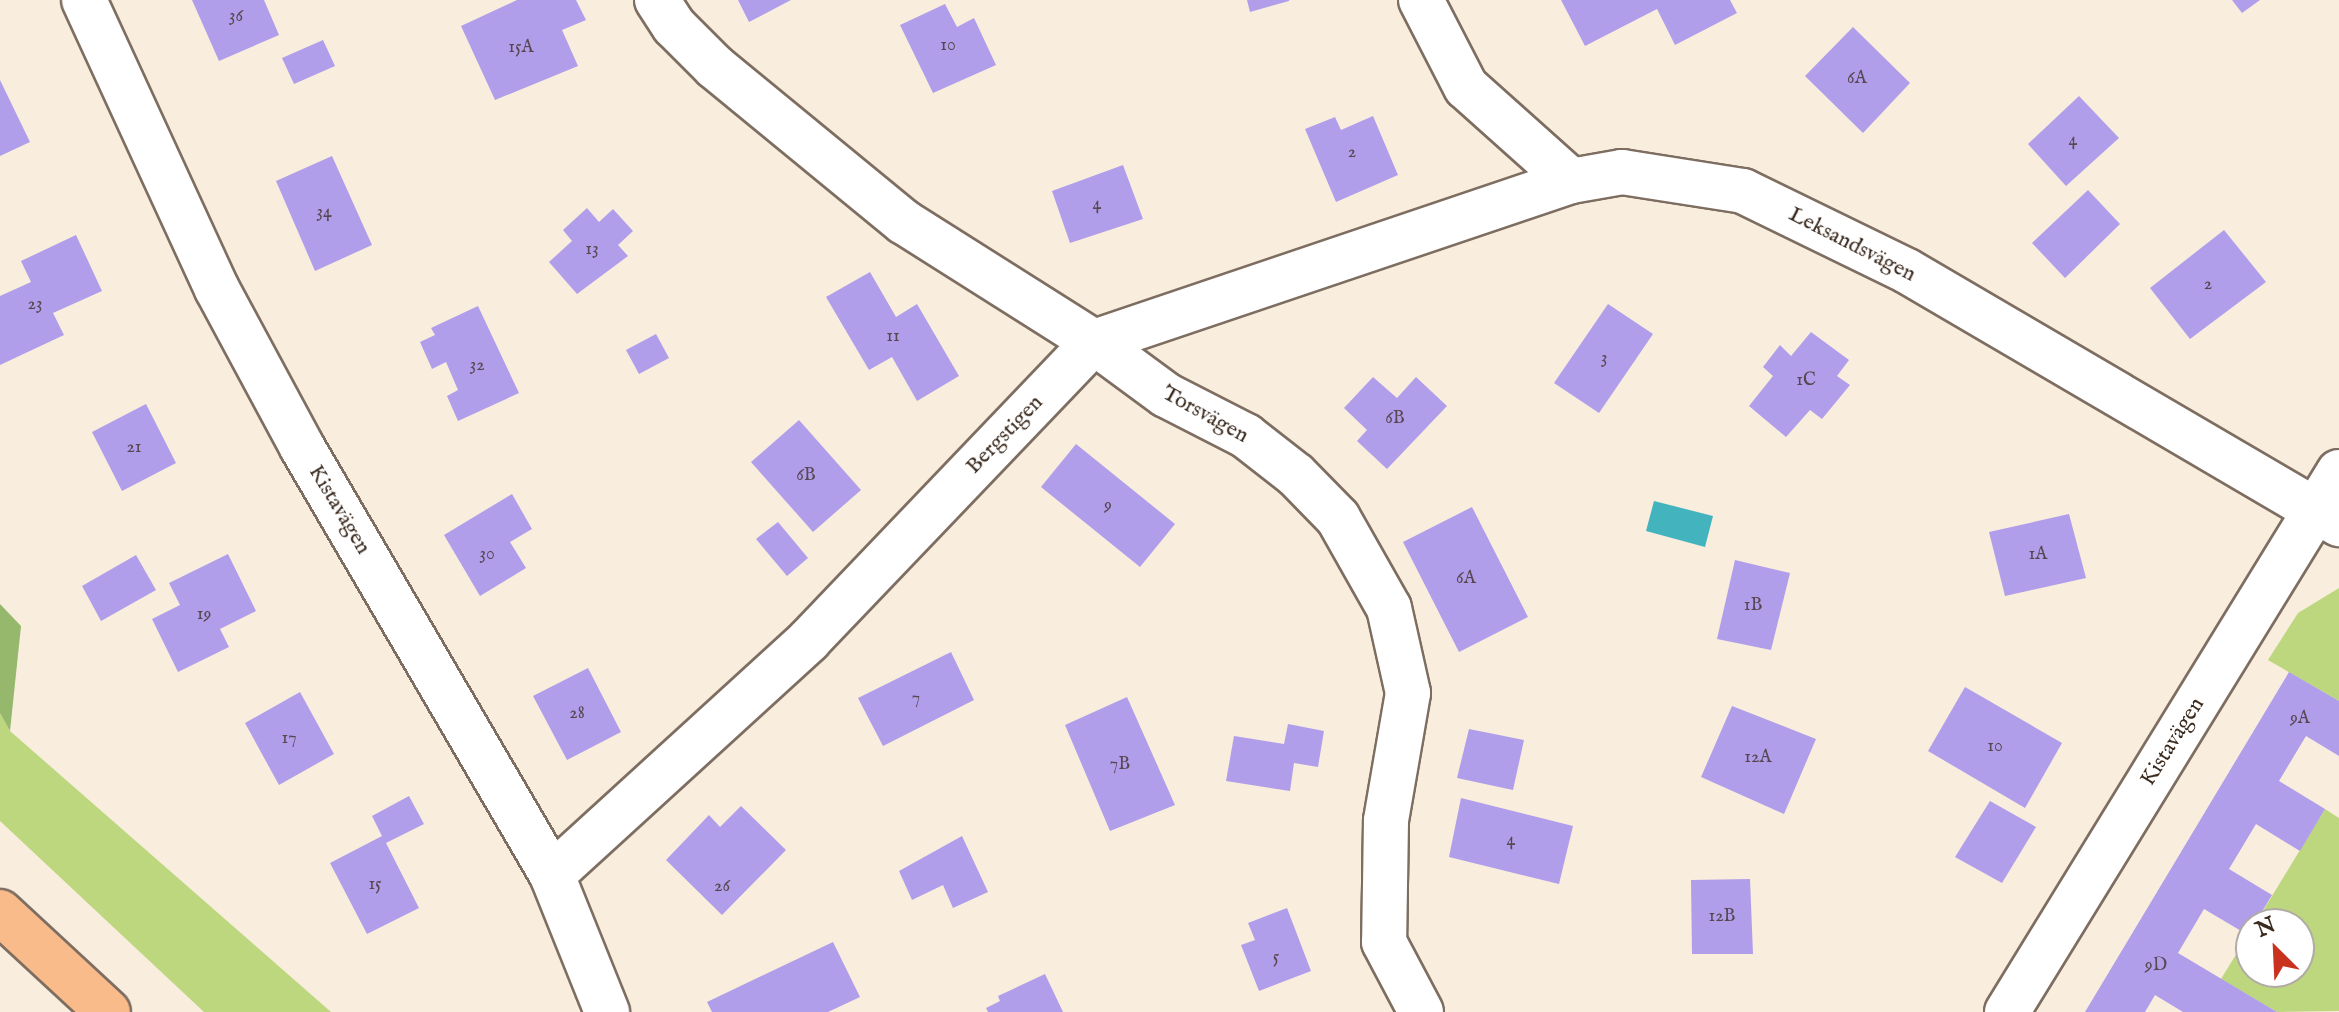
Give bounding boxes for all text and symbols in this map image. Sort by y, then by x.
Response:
house number: 36 [229,6,243,28]
house number: 10 [940,35,956,57]
house number: 15A [508,37,534,59]
house number: 6A [1847,68,1867,90]
house number: 4 [2069,130,2077,152]
house number: 2 [1348,142,1356,164]
house number: 4 [1093,194,1101,216]
house number: 34 [316,202,332,224]
street label: Leksandsvägen [1784,202,1920,288]
house number: 13 [585,239,599,261]
house number: 2 [2204,274,2212,296]
house number: 23 [27,294,43,316]
house number: 11 [886,326,900,348]
house number: 3 [1601,348,1607,370]
house number: 32 [469,355,485,377]
house number: 1C [1796,370,1816,392]
street label: Torsvägen [1157,381,1253,449]
street label: Bergstigen [961,390,1049,480]
house number: 6B [1385,408,1405,430]
house number: 21 [126,437,142,459]
street label: Kistavägen [302,461,376,559]
house number: 6B [796,465,816,487]
house number: 9 [1104,495,1112,517]
house number: 30 [479,544,495,566]
house number: 1A [2029,544,2047,566]
house number: 6A [1456,568,1476,590]
house number: 1B [1744,595,1762,617]
house number: 19 [197,604,211,626]
house number: 7 [912,688,920,710]
street label: Kistavägen [2135,693,2211,791]
house number: 28 [569,703,585,725]
house number: 9A [2290,708,2310,730]
house number: 17 [281,728,297,750]
house number: 10 [1987,736,2003,758]
house number: 12A [1744,747,1772,769]
house number: 7B [1110,754,1130,776]
house number: 4 [1507,830,1515,852]
house number: 15 [368,874,382,896]
house number: 26 [714,876,730,898]
house number: 12B [1708,906,1736,928]
north arrow [2235,908,2315,988]
text: N [2252,911,2280,945]
house number: 5 [1273,947,1279,969]
house number: 9D [2145,955,2167,977]

